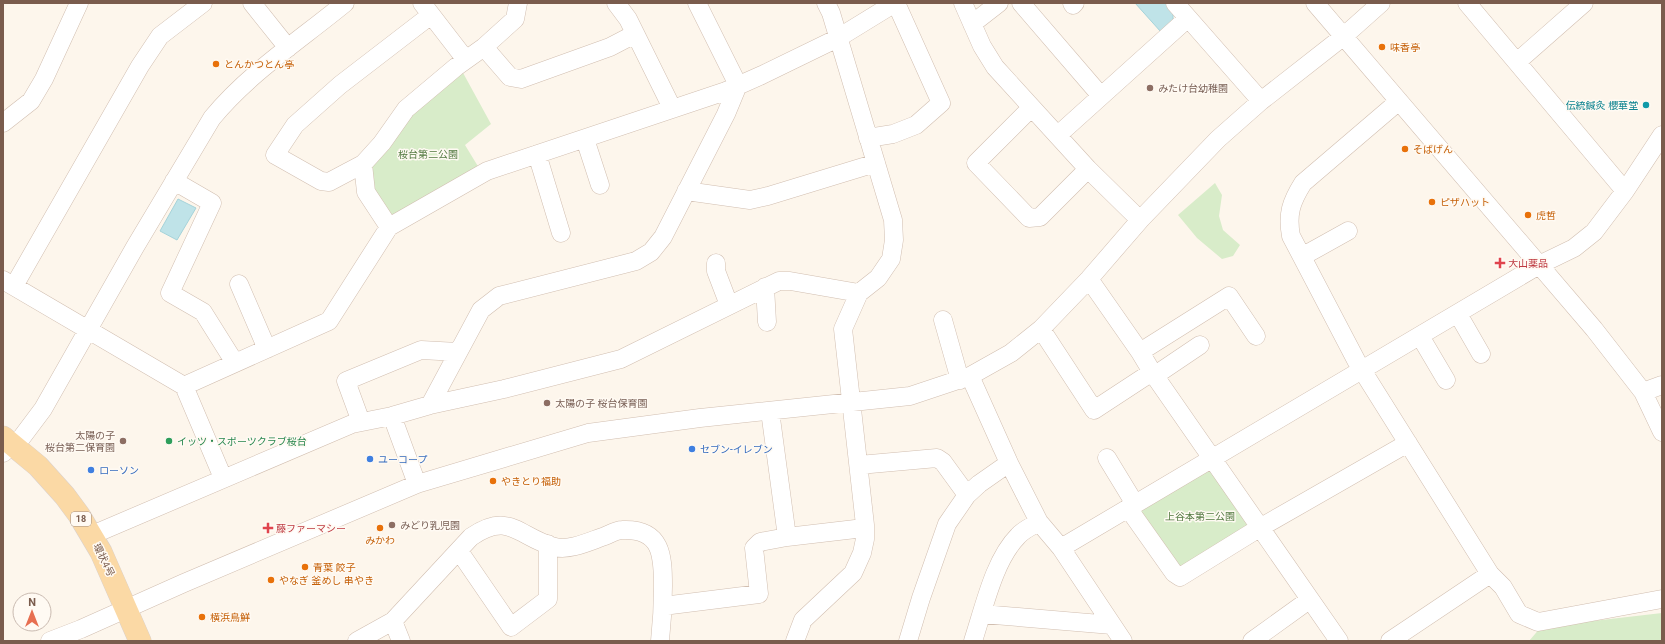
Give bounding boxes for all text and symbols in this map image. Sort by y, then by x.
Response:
marker: 味香亭 [1377,42,1387,52]
place label: 味香亭 [1390,42,1420,53]
marker: とんかつとん亭 [211,59,221,69]
place label: とんかつとん亭 [224,59,294,70]
marker: みたけ台幼稚園 [1145,83,1155,93]
place label: みたけ台幼稚園 [1158,83,1228,94]
place label: 伝統鍼灸 櫻華堂 [1566,100,1638,111]
marker: 伝統鍼灸 櫻華堂 [1641,100,1651,110]
marker: そばげん [1400,144,1410,154]
place label: そばげん [1413,144,1453,155]
park label: 桜台第二公園 [398,149,458,160]
marker: ピザハット [1427,197,1437,207]
place label: ピザハット [1440,197,1490,208]
marker: 虎哲 [1523,210,1533,220]
place label: 虎哲 [1536,210,1556,221]
marker: 大山薬品 [1495,258,1505,268]
place label: 大山薬品 [1508,258,1548,269]
marker: 太陽の子 桜台保育園 [542,398,552,408]
place label: 太陽の子 桜台保育園 [555,398,647,409]
place label: 太陽の子 桜台第二保育園 [45,430,115,453]
marker: 太陽の子 桜台第二保育園 [118,436,128,446]
marker: イッツ・スポーツクラブ桜台 [164,436,174,446]
place label: イッツ・スポーツクラブ桜台 [177,436,307,447]
marker: セブン-イレブン [687,444,697,454]
place label: セブン-イレブン [700,444,773,455]
marker: ユーコープ [365,454,375,464]
place label: ユーコープ [378,454,427,465]
marker: ローソン [86,465,96,475]
place label: ローソン [99,465,139,476]
marker: やきとり福助 [488,476,498,486]
place label: やきとり福助 [501,476,561,487]
park label: 上谷本第二公園 [1165,511,1235,522]
road number: 18 [71,512,91,526]
marker: みどり乳児園 [387,520,397,530]
place label: みどり乳児園 [400,520,460,531]
marker: 藤ファーマシー [263,523,273,533]
place label: 藤ファーマシー [276,523,346,534]
marker: みかわ [375,523,385,533]
place label: みかわ [365,535,395,546]
street label: 環状4号 [91,542,117,578]
marker: 青葉 餃子 [300,562,310,572]
place label: 青葉 餃子 [313,562,355,573]
marker: やなぎ 釜めし 串やき [266,575,276,585]
place label: やなぎ 釜めし 串やき [279,575,374,586]
north arrow [12,592,52,632]
text: N [28,596,36,609]
marker: 横浜鳥鮮 [197,612,207,622]
place label: 横浜鳥鮮 [210,612,250,623]

